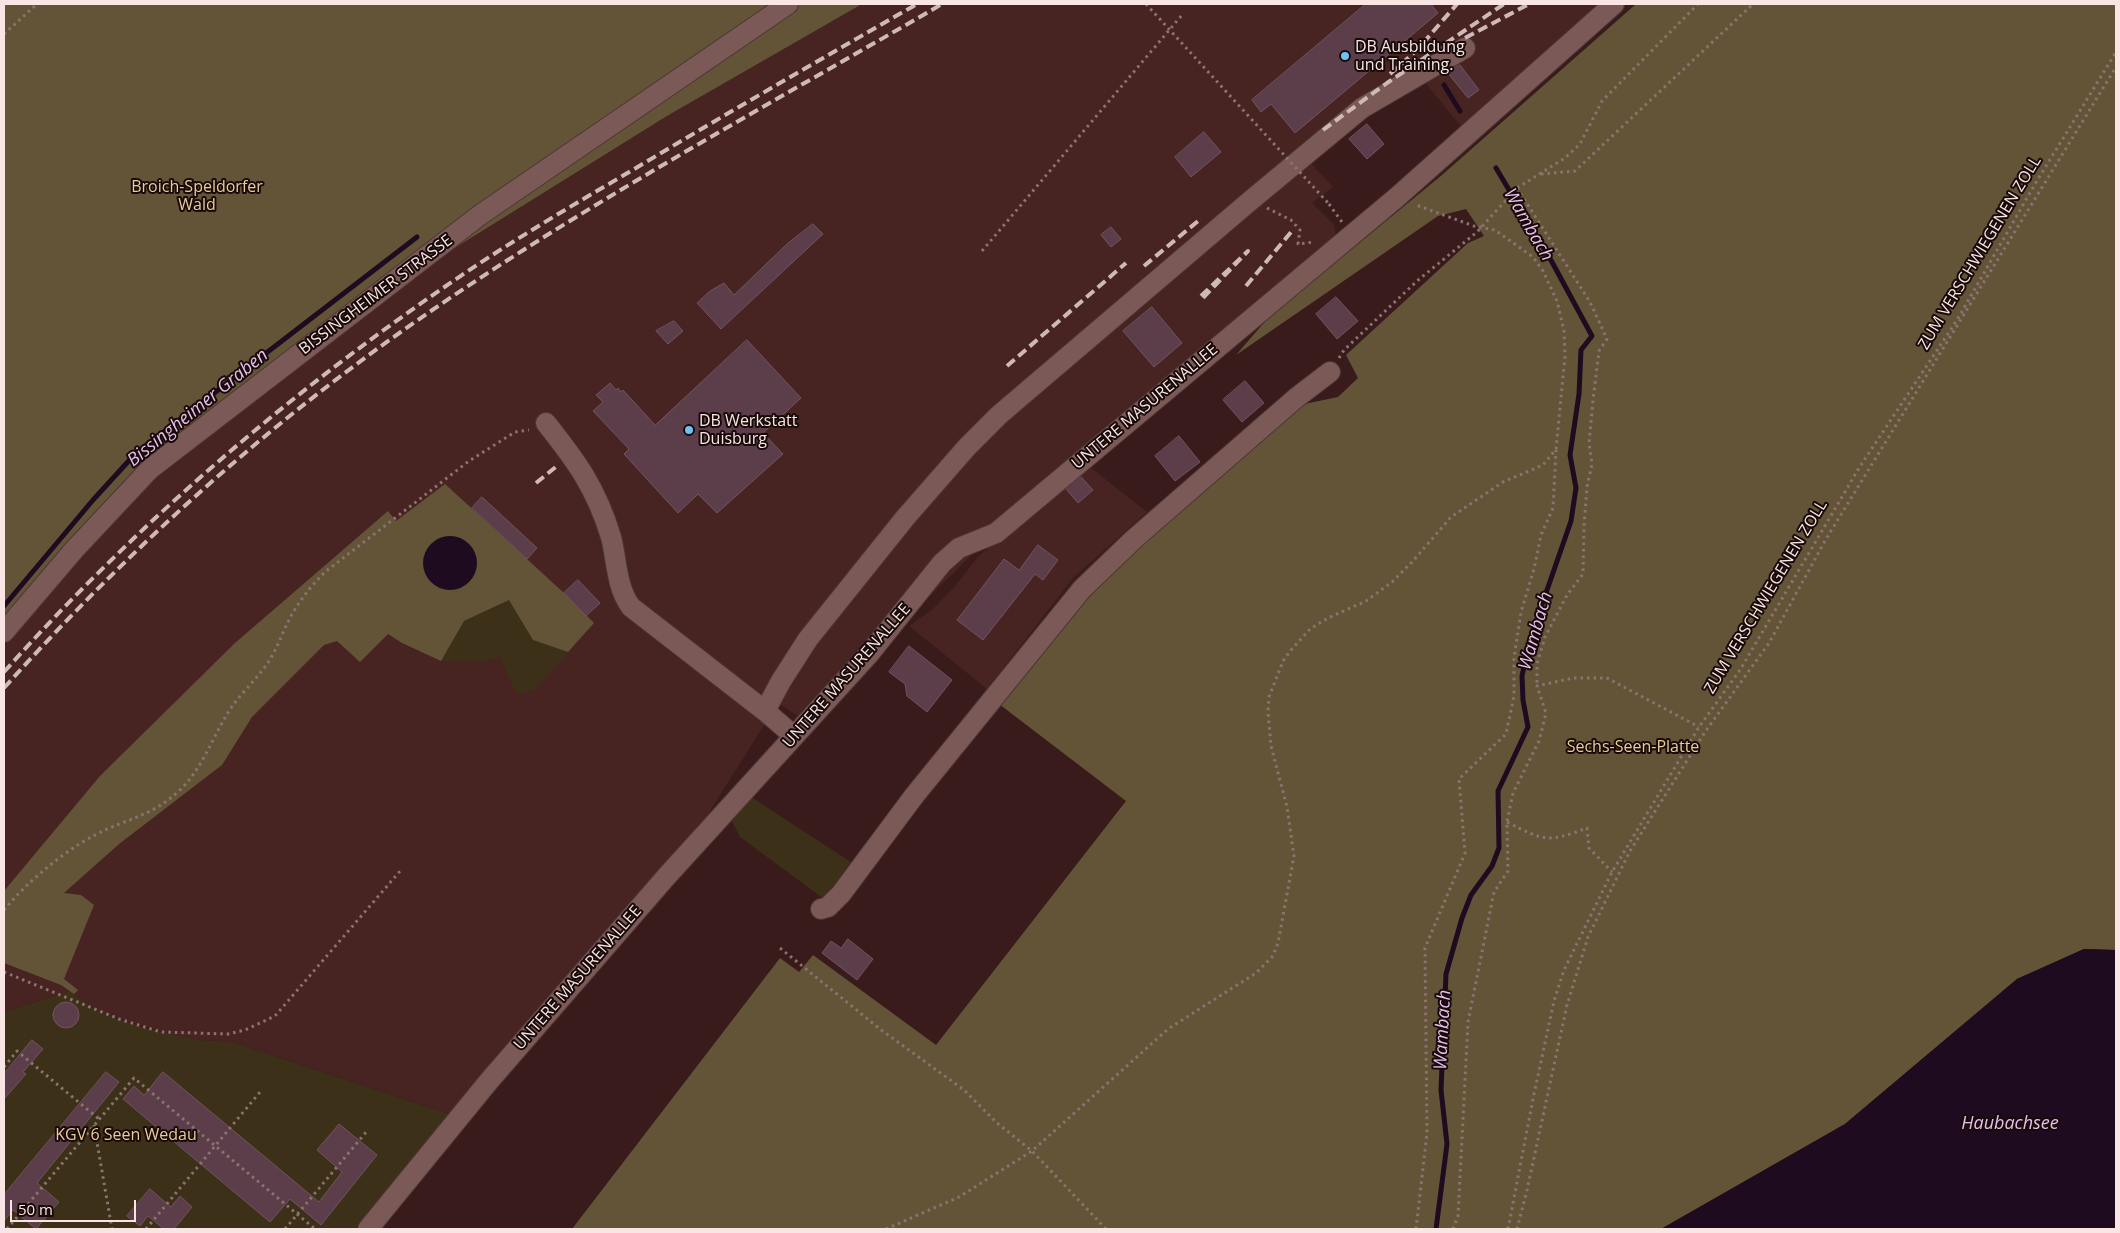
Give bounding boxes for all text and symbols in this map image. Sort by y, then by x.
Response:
place label: DB Ausbildung und Training. [1355,37,1465,75]
marker: DB Ausbildung und Training. [1339,50,1351,62]
street label: ZUM VERSCHWIEGENEN ZOLL [1914,153,2046,353]
park label: Broich-Speldorfer Wald [131,177,263,215]
water label: Wambach [1499,185,1557,265]
street label: BISSINGHEIMER STRASSE [296,231,456,359]
street label: UNTERE MASURENALLEE [1068,340,1222,474]
water label: Bissingheimer Graben [123,345,273,471]
place label: DB Werkstatt Duisburg [699,411,797,449]
marker: DB Werkstatt Duisburg [683,424,695,436]
street label: ZUM VERSCHWIEGENEN ZOLL [1700,497,1832,697]
water label: Wambach [1515,589,1557,673]
street label: UNTERE MASURENALLEE [779,600,915,752]
park label: Sechs-Seen-Platte [1567,737,1699,757]
street label: UNTERE MASURENALLEE [510,902,646,1054]
water label: Wambach [1430,989,1456,1071]
water label: Haubachsee [1961,1113,2059,1135]
park label: KGV 6 Seen Wedau [55,1125,197,1145]
scale bar [12,1190,139,1222]
text: 50 m [18,1199,53,1219]

